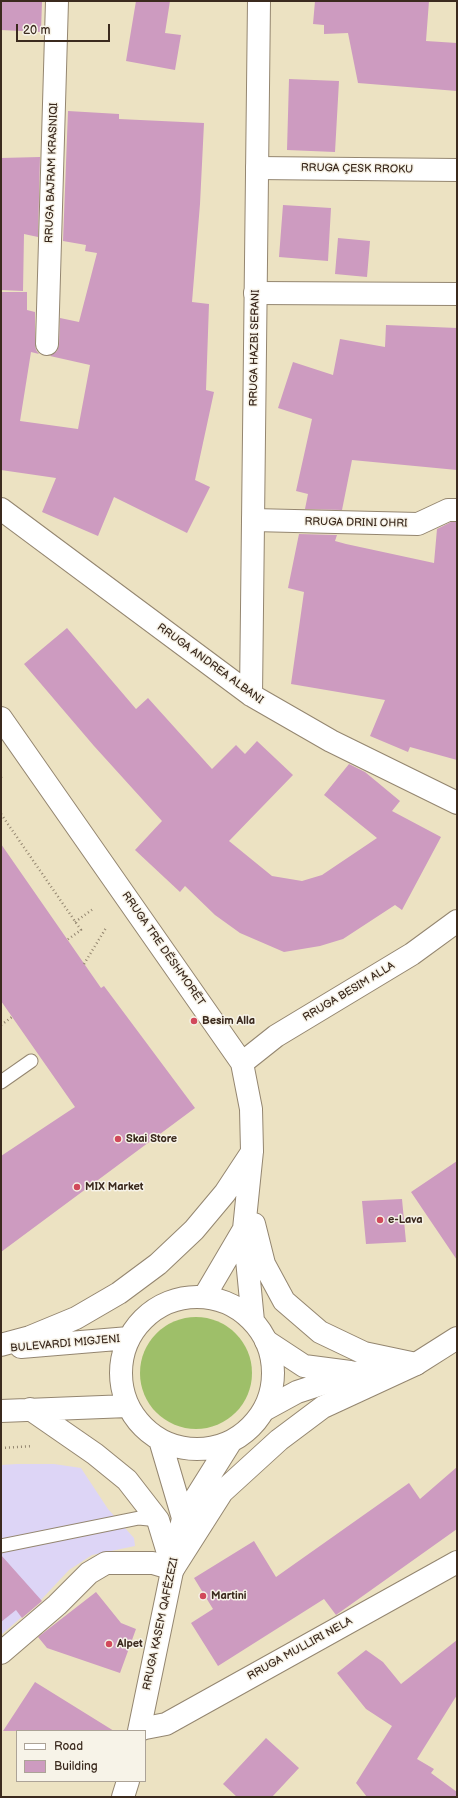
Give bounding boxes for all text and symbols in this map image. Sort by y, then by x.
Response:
scale bar [18,16,112,42]
text: 20 m [23,23,50,38]
street label: RRUGA BAJRAM KRASNIQI [43,103,61,243]
street label: RRUGA ÇESK RROKU [301,161,413,177]
street label: RRUGA HAZBI SERANI [247,289,263,407]
street label: RRUGA DRINI OHRI [304,516,408,530]
street label: RRUGA ANDREA ALBANI [154,621,266,707]
street label: RRUGA TRE DËSHMORËT [119,889,207,1009]
street label: RRUGA BESIM ALLA [301,959,397,1025]
place label: Besim Alla [202,1014,255,1028]
marker: Besim Alla [189,1016,199,1026]
place label: Skai Store [126,1132,177,1146]
marker: Skai Store [113,1134,123,1144]
place label: MIX Market [85,1180,143,1194]
marker: MIX Market [72,1182,82,1192]
place label: e-Lava [388,1213,423,1227]
marker: e-Lava [375,1215,385,1225]
street label: BULEVARDI MIGJENI [10,1333,120,1355]
street label: RRUGA KASEM QAFËZEZI [140,1557,182,1691]
place label: Martini [211,1589,247,1603]
marker: Martini [198,1591,208,1601]
street label: RRUGA MULLIRI NELA [245,1615,355,1683]
place label: Alpet [117,1637,143,1651]
marker: Alpet [104,1639,114,1649]
legend [16,1730,146,1782]
text: Road [54,1739,83,1754]
text: Building [54,1759,98,1774]

